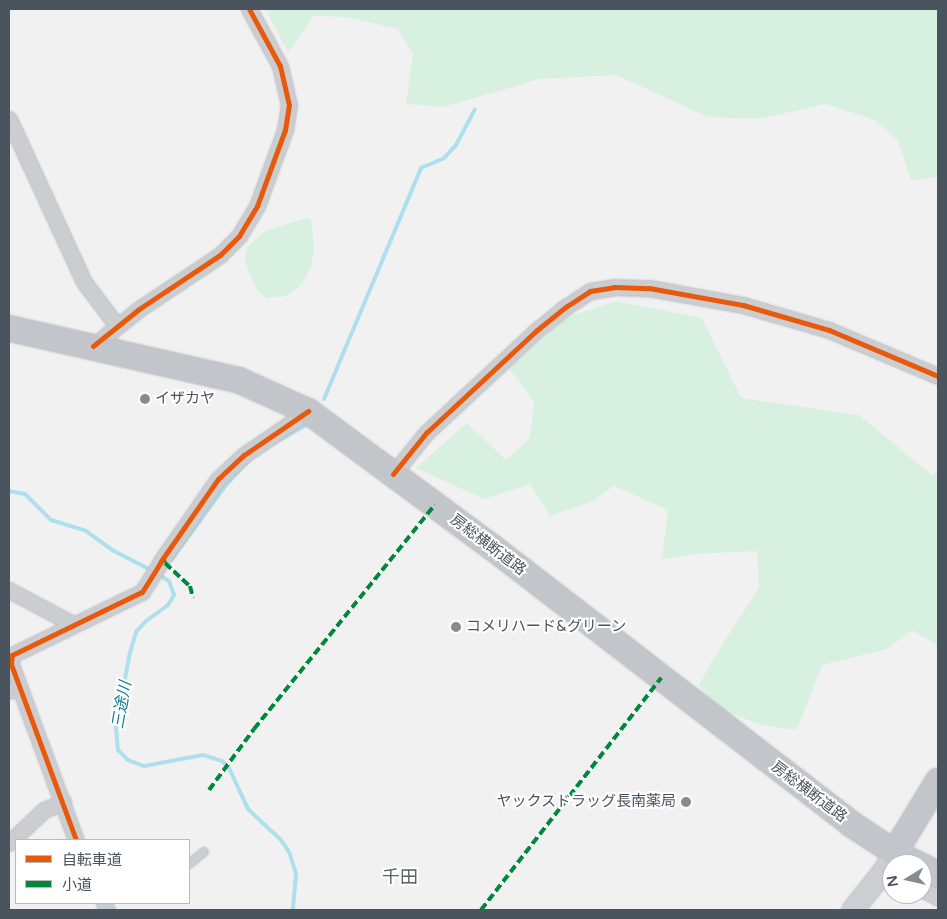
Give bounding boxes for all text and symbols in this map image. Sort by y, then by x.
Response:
place label: イザカヤ [155,390,215,408]
marker: イザカヤ [139,393,151,405]
street label: 房総横断道路 [447,511,529,579]
place label: コメリハード&グリーン [466,618,627,636]
marker: コメリハード&グリーン [450,621,462,633]
water label: 三途川 [108,680,136,730]
street label: 房総横断道路 [768,758,850,826]
place label: ヤックスドラッグ長南薬局 [496,793,676,811]
marker: ヤックスドラッグ長南薬局 [680,796,692,808]
legend [15,839,190,904]
text: 自転車道 [62,851,122,869]
north arrow [882,854,932,904]
district label: 千田 [382,866,418,888]
text: N [883,874,902,888]
text: 小道 [62,876,92,894]

